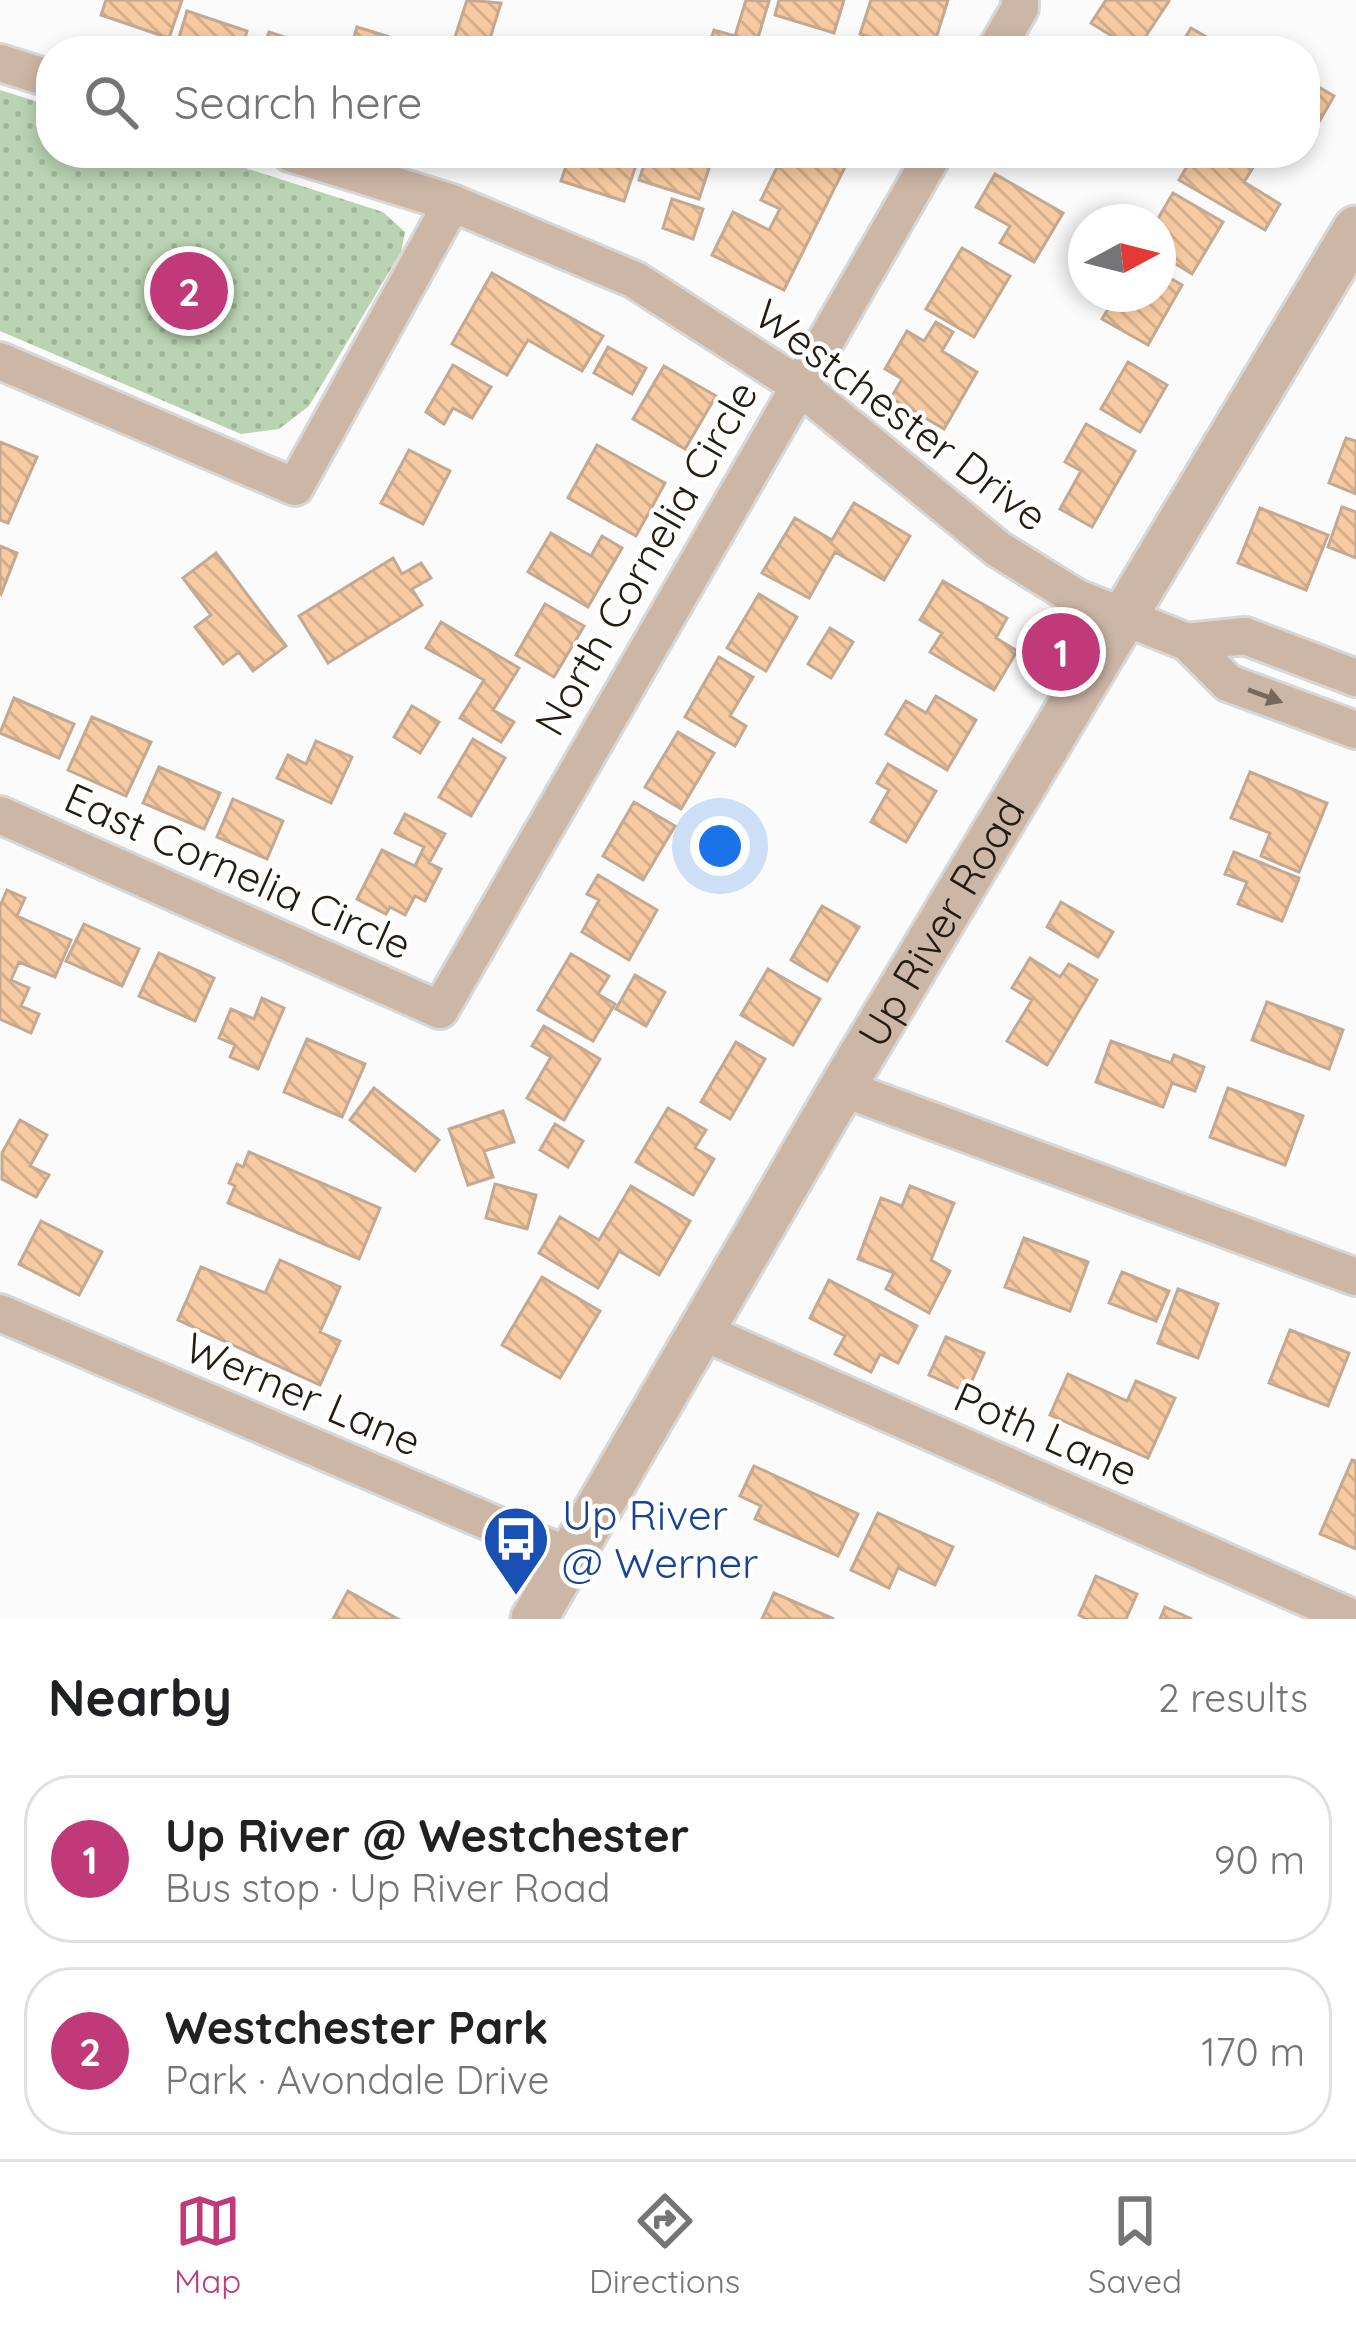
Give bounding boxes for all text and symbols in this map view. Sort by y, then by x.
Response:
search box [36,36,1320,168]
icon: search [78,69,144,135]
text: Search here [174,74,422,130]
north arrow [1068,204,1176,312]
pin: 2 [150,246,228,336]
street label: Westchester Drive [744,287,1058,542]
street label: North Cornelia Circle [522,371,769,744]
pin: 1 [1022,607,1100,697]
one-way arrow [1247,688,1283,707]
street label: East Cornelia Circle [57,770,420,971]
street label: Up River Road [846,788,1036,1056]
your location [690,816,750,876]
street label: Werner Lane [177,1320,429,1467]
street label: Poth Lane [946,1370,1146,1497]
place label: Up River @ Werner [562,1488,758,1589]
bus stop icon: Up River @ Werner [481,1504,551,1598]
text: Nearby [48,1665,232,1729]
text: 2 results [1158,1673,1308,1722]
text: Up River @ Westchester [165,1807,689,1863]
text: 1 [82,1835,98,1884]
text: 90 m [1214,1835,1305,1884]
text: Bus stop · Up River Road [165,1863,610,1912]
text: Westchester Park [165,1999,548,2055]
text: 2 [79,2027,101,2076]
text: 170 m [1201,2027,1305,2076]
text: Park · Avondale Drive [165,2055,550,2104]
tab: Map [174,2188,241,2301]
tab: Directions [589,2188,740,2301]
tab: Saved [1088,2188,1182,2301]

